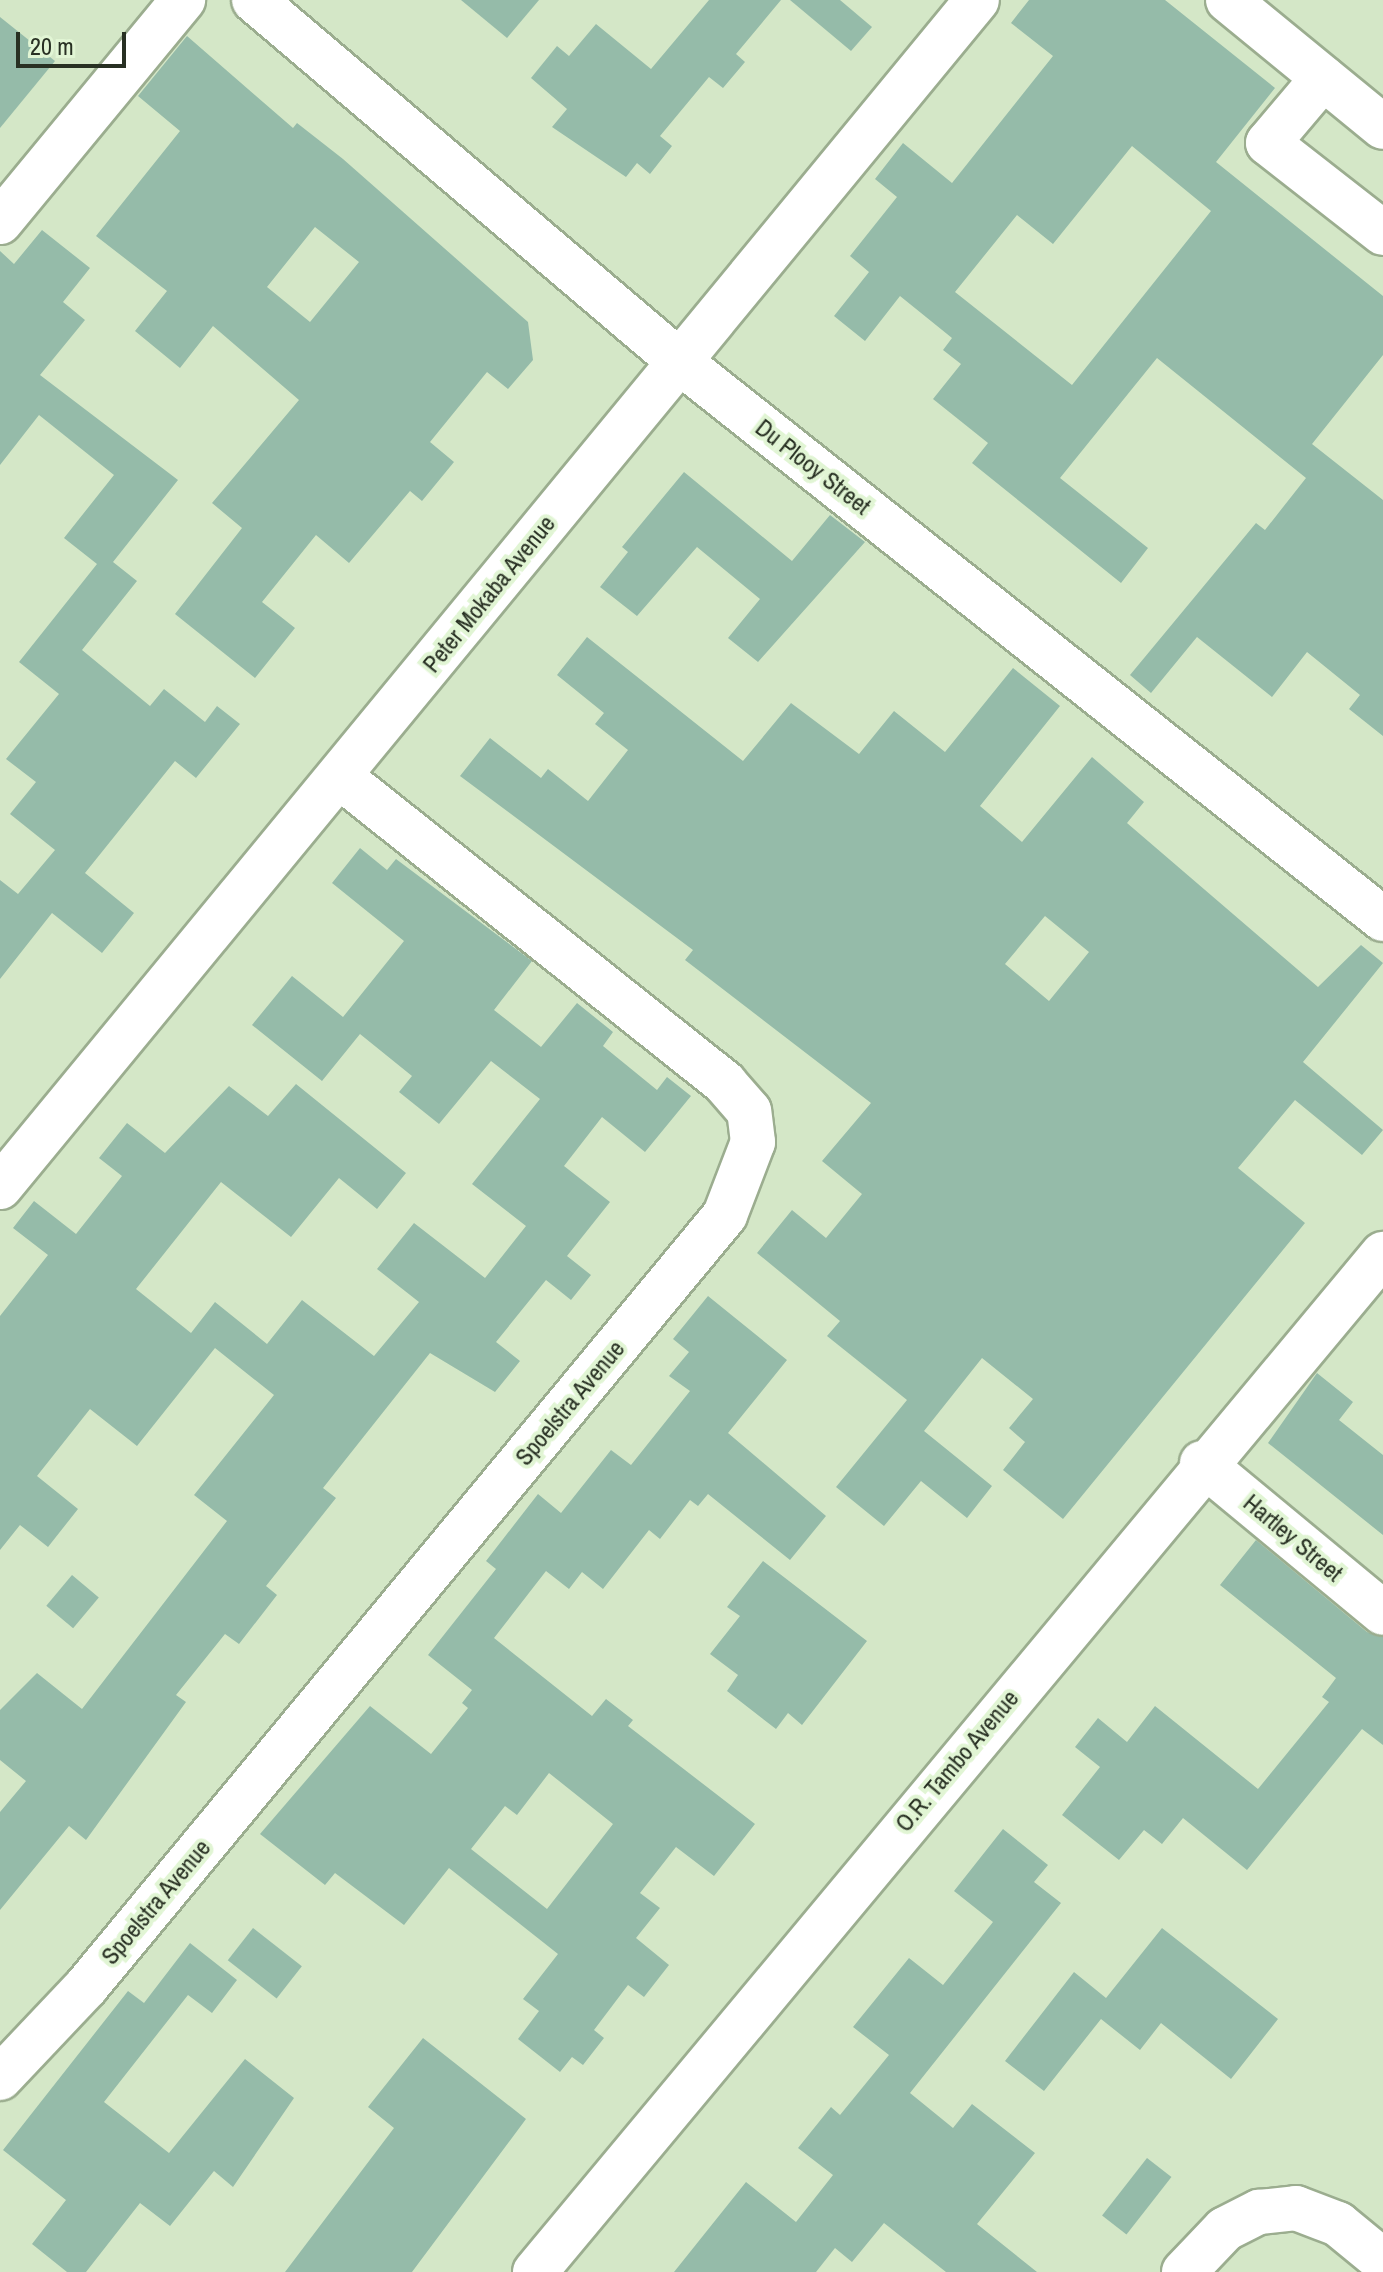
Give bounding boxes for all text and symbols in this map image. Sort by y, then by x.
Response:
scale bar [20,16,130,66]
text: 20 m [30,30,74,62]
street label: Du Plooy Street [750,413,876,521]
street label: Peter Mokaba Avenue [417,509,561,679]
street label: Spoelstra Avenue [509,1334,631,1472]
street label: Hartley Street [1238,1488,1348,1588]
street label: O.R. Tambo Avenue [889,1684,1025,1838]
street label: Spoelstra Avenue [95,1833,217,1971]

